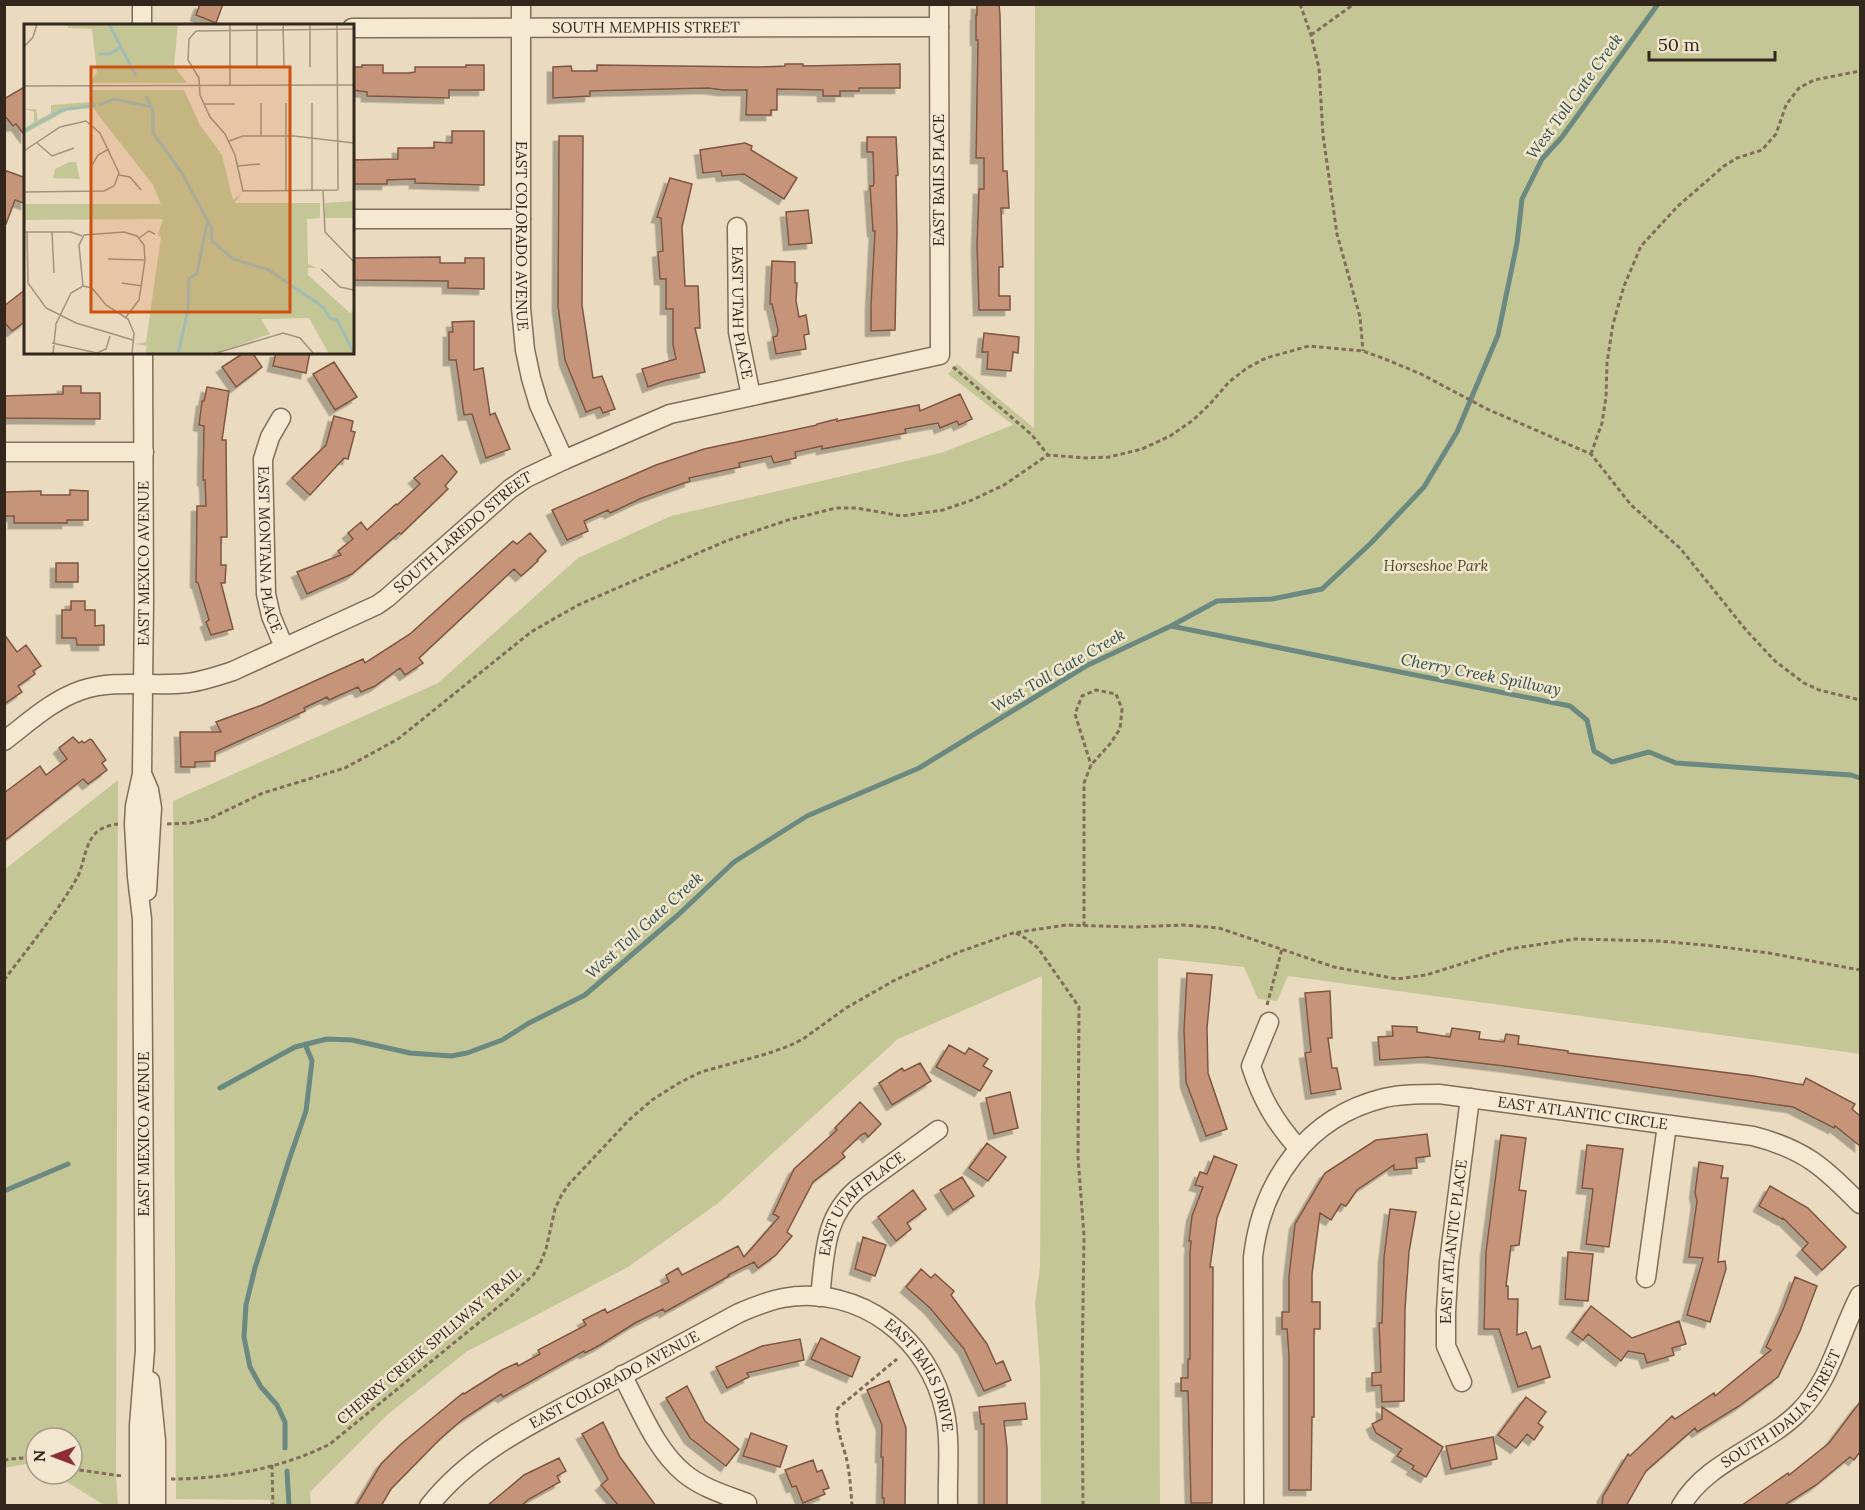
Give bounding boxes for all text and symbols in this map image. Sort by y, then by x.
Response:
street label: SOUTH MEMPHIS STREET [552,17,740,37]
inset map [24,24,354,354]
scale bar [1649,24,1775,62]
water label: West Toll Gate Creek [1522,29,1626,163]
text: 50 m [1658,33,1700,56]
street label: EAST BAILS PLACE [929,114,948,246]
street label: EAST COLORADO AVENUE [512,141,533,332]
street label: EAST UTAH PLACE [728,246,757,381]
street label: EAST MONTANA PLACE [254,466,287,636]
street label: SOUTH LAREDO STREET [389,467,535,597]
street label: EAST MEXICO AVENUE [133,481,153,646]
park label: Horseshoe Park [1384,556,1489,575]
water label: West Toll Gate Creek [988,624,1128,716]
water label: Cherry Creek Spillway [1399,649,1563,699]
water label: West Toll Gate Creek [581,867,707,983]
street label: EAST MEXICO AVENUE [134,1052,153,1216]
street label: EAST ATLANTIC CIRCLE [1496,1092,1669,1134]
street label: EAST UTAH PLACE [815,1147,909,1257]
street label: EAST ATLANTIC PLACE [1436,1158,1471,1324]
street label: CHERRY CREEK SPILLWAY TRAIL [333,1263,525,1428]
street label: EAST BAILS DRIVE [881,1314,958,1433]
street label: EAST COLORADO AVENUE [526,1326,702,1432]
street label: SOUTH IDALIA STREET [1717,1346,1845,1472]
north arrow [24,1426,84,1486]
text: N [29,1450,49,1462]

